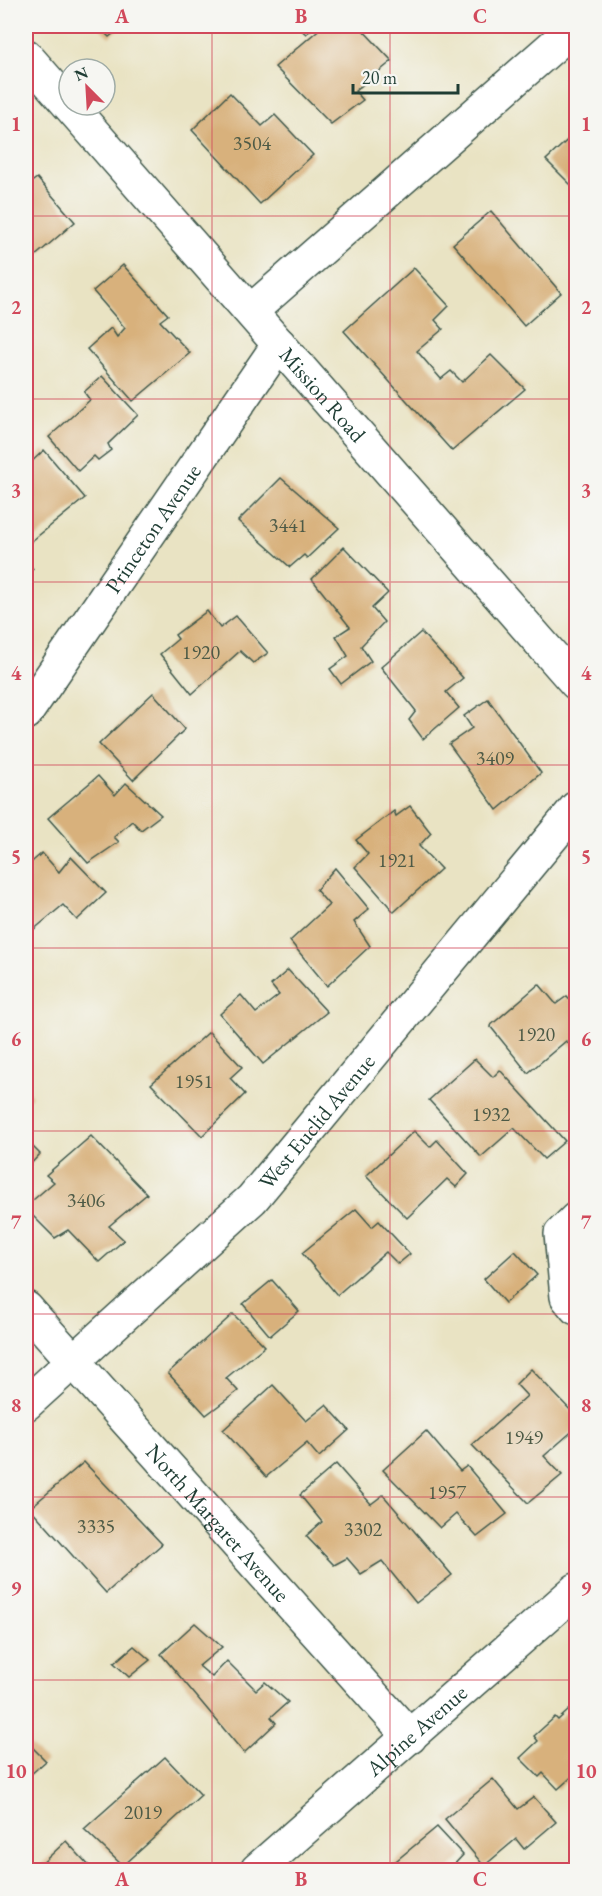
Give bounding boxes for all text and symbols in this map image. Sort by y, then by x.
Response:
text: A [114,3,130,29]
text: B [295,3,307,29]
text: C [473,3,487,29]
north arrow [57,57,117,117]
scale bar [353,57,458,95]
text: N [71,62,91,86]
text: 20 m [362,66,397,89]
text: 1 [11,111,21,137]
text: 1 [581,111,591,137]
house number: 3504 [233,130,272,156]
text: 2 [11,294,22,320]
text: 2 [581,294,592,320]
street label: Mission Road [273,341,373,449]
street label: Princeton Avenue [99,458,208,599]
text: 3 [11,477,21,503]
text: 3 [581,477,591,503]
house number: 3441 [269,512,307,538]
house number: 1920 [182,639,221,665]
text: 4 [11,660,22,686]
text: 4 [581,660,592,686]
house number: 3409 [476,745,515,771]
text: 5 [11,843,21,869]
text: 5 [581,843,591,869]
house number: 1921 [378,847,416,873]
house number: 1920 [517,1021,556,1047]
text: 6 [11,1026,22,1052]
text: 6 [581,1026,592,1052]
street label: West Euclid Avenue [252,1048,382,1195]
house number: 1951 [175,1068,213,1094]
house number: 1932 [472,1101,511,1127]
house number: 3406 [67,1187,106,1213]
text: 7 [11,1209,22,1235]
text: 7 [581,1209,592,1235]
text: 8 [11,1392,21,1418]
text: 8 [581,1392,591,1418]
house number: 1949 [505,1424,544,1450]
street label: North Margaret Avenue [139,1438,296,1608]
house number: 1957 [428,1479,467,1505]
house number: 3335 [77,1513,115,1539]
house number: 3302 [344,1516,383,1542]
text: 9 [11,1575,22,1601]
text: 9 [581,1575,592,1601]
street label: Alpine Avenue [359,1678,474,1783]
text: 10 [5,1758,27,1784]
text: 10 [575,1758,597,1784]
house number: 2019 [124,1799,163,1825]
text: A [114,1866,130,1892]
text: B [295,1866,307,1892]
text: C [473,1866,487,1892]

